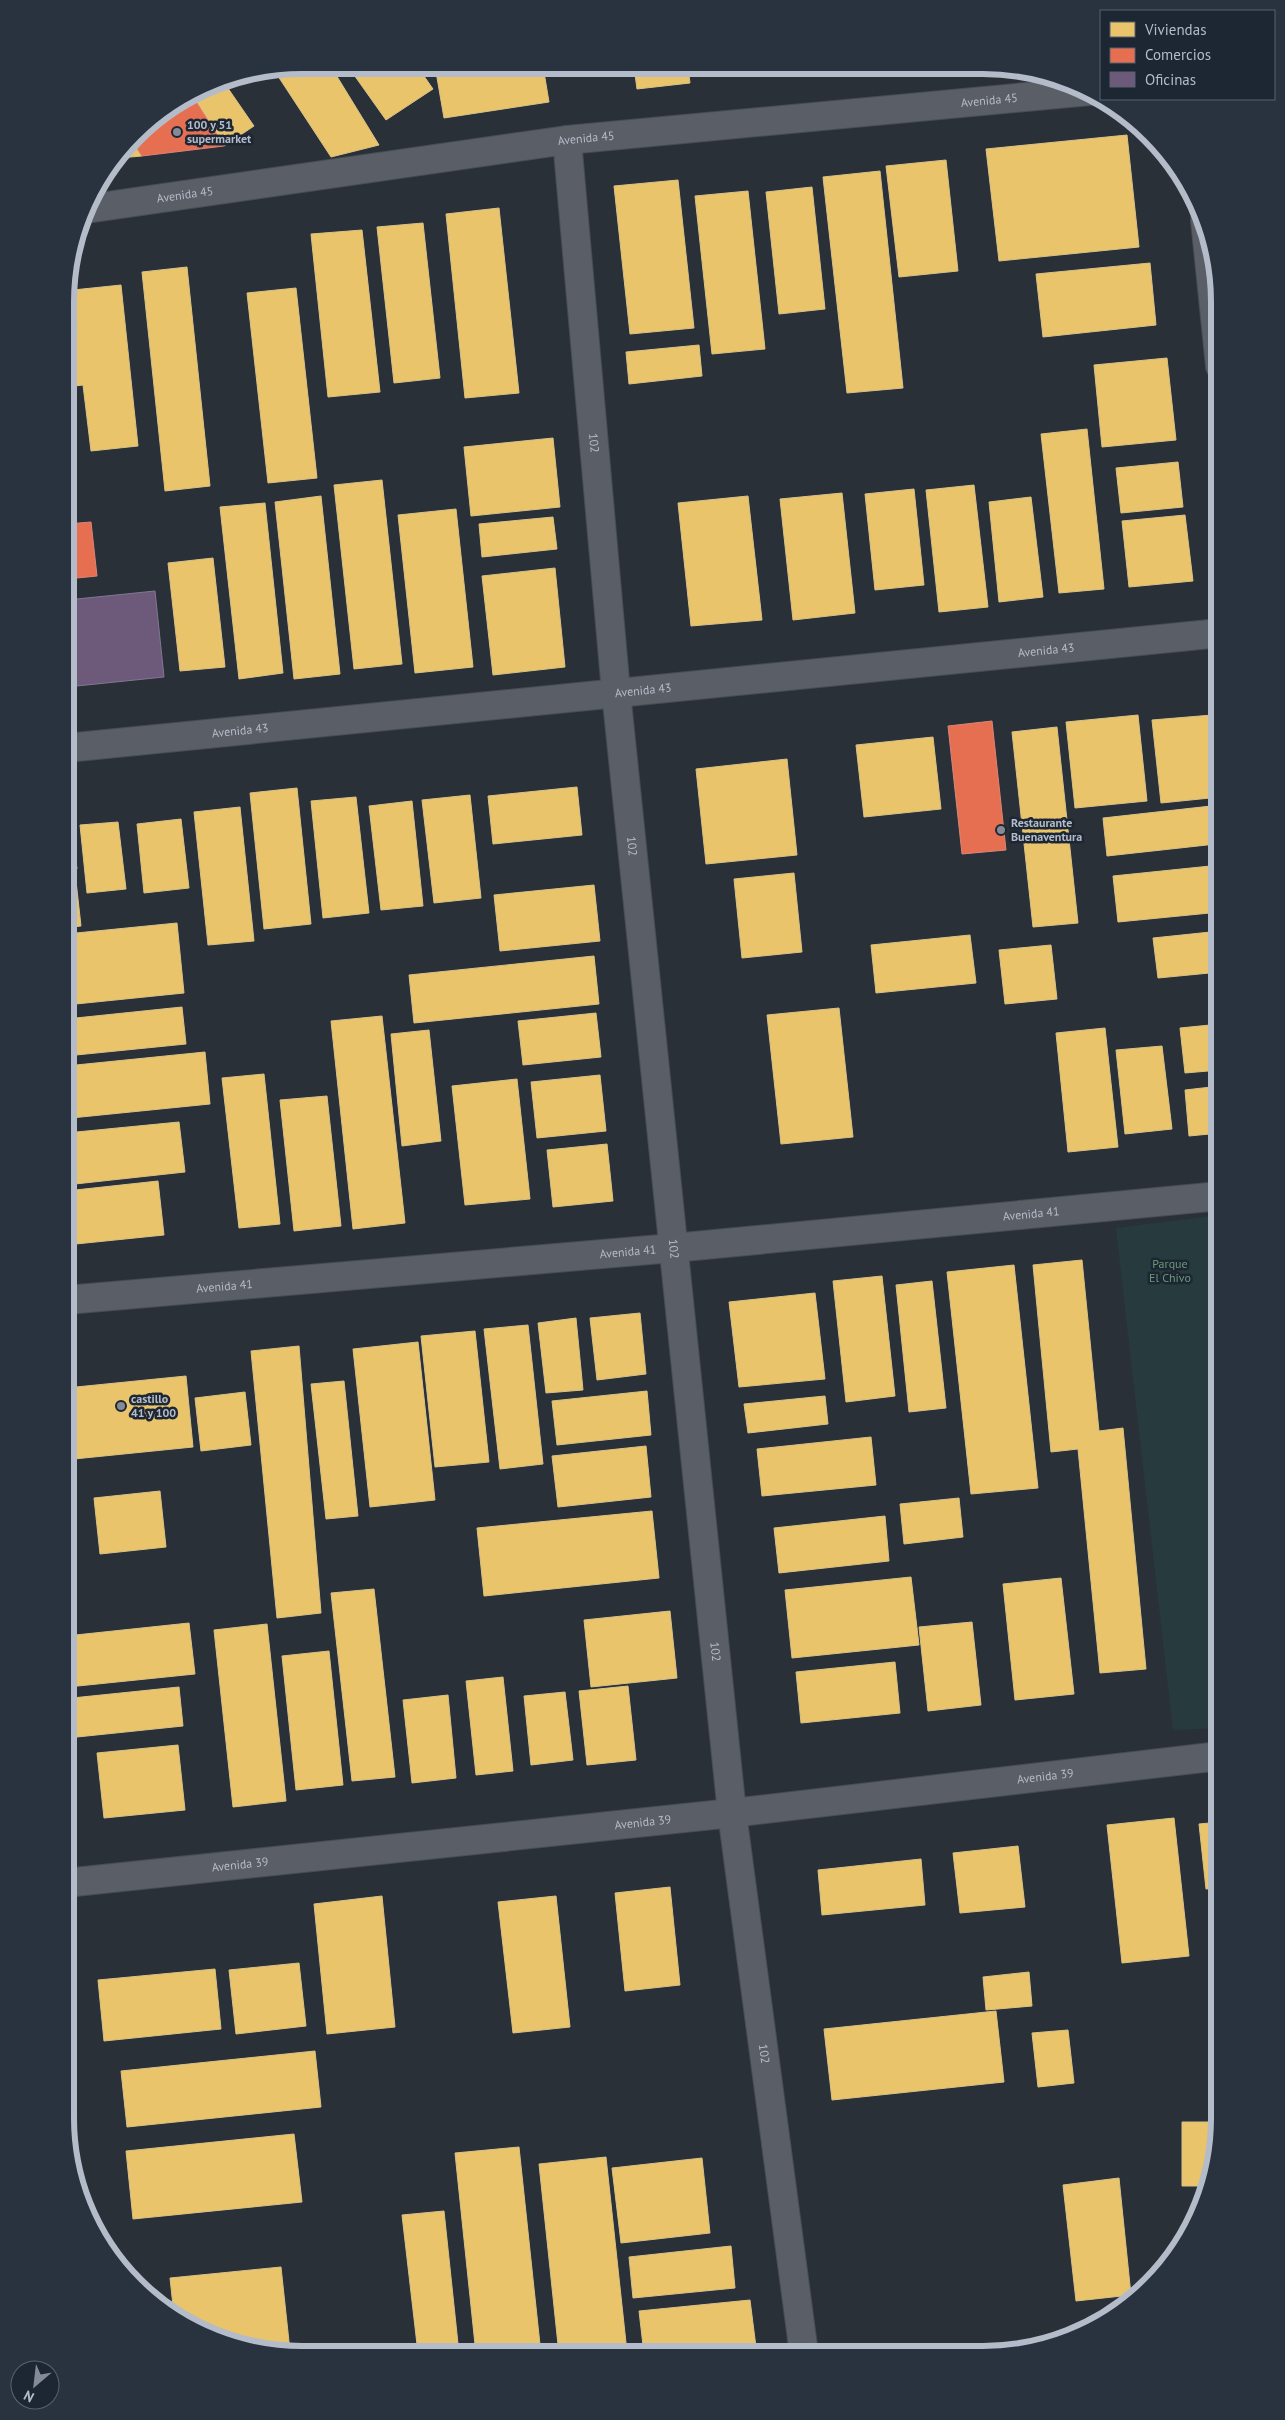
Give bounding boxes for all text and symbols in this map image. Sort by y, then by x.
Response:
legend [1100,10,1275,100]
text: Viviendas [1144,20,1206,39]
text: Comercios [1145,45,1211,64]
text: Oficinas [1145,70,1196,89]
street label: Avenida 45 [960,90,1018,110]
place label: 100 y 51 supermarket [187,117,252,146]
marker: 100 y 51 supermarket [171,126,183,138]
street label: Avenida 45 [557,128,615,148]
street label: Avenida 45 [156,183,214,206]
street label: 102 [586,432,603,453]
street label: Avenida 43 [1017,640,1075,660]
street label: Avenida 43 [614,680,672,700]
street label: Avenida 43 [211,720,269,740]
place label: Restaurante Buenaventura [1011,815,1082,844]
marker: Restaurante Buenaventura [995,824,1007,836]
street label: 102 [624,835,641,856]
street label: Avenida 41 [1002,1203,1060,1224]
street label: 102 [666,1238,683,1259]
street label: Avenida 41 [599,1241,657,1261]
park label: Parque El Chivo [1149,1256,1191,1285]
street label: Avenida 41 [195,1276,253,1296]
place label: castillo 41 y 100 [131,1391,176,1420]
marker: castillo 41 y 100 [115,1400,127,1412]
street label: 102 [707,1641,724,1662]
street label: Avenida 39 [1016,1765,1074,1787]
street label: Avenida 39 [614,1811,672,1832]
street label: Avenida 39 [211,1854,269,1875]
street label: 102 [756,2043,773,2064]
north arrow [10,2360,60,2410]
text: N [21,2386,37,2407]

